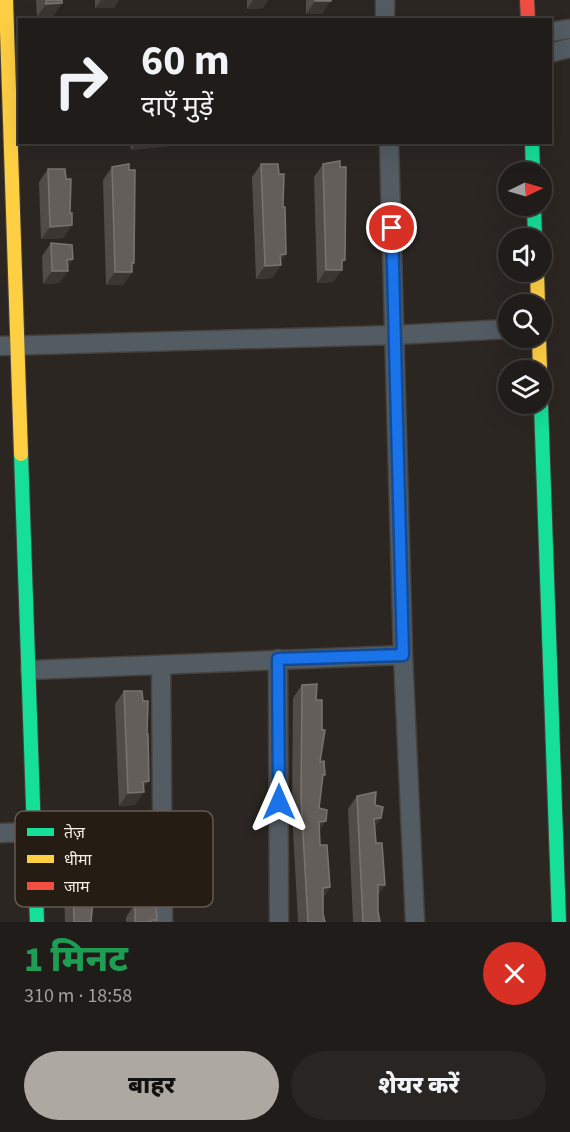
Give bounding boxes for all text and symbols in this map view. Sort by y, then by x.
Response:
text: 60 m [141,31,230,91]
icon: right [42,42,120,120]
text: दाएँ मुड़ें [141,87,213,126]
north arrow [498,162,552,216]
map controls [498,162,552,414]
pin [366,202,417,253]
icon: arrive [375,211,408,244]
button: sound [498,228,552,282]
button: search [498,294,552,348]
button: layers [498,360,552,414]
position arrow [247,770,311,834]
legend [15,811,213,907]
text: तेज़ [64,822,86,844]
text: धीमा [64,849,93,871]
text: जाम [64,876,90,898]
text: 1 मिनट [24,934,128,985]
button: close [483,942,546,1005]
text: 310 m · 18:58 [24,982,132,1010]
button: बाहर [24,1051,279,1120]
button: शेयर करें [291,1051,546,1120]

